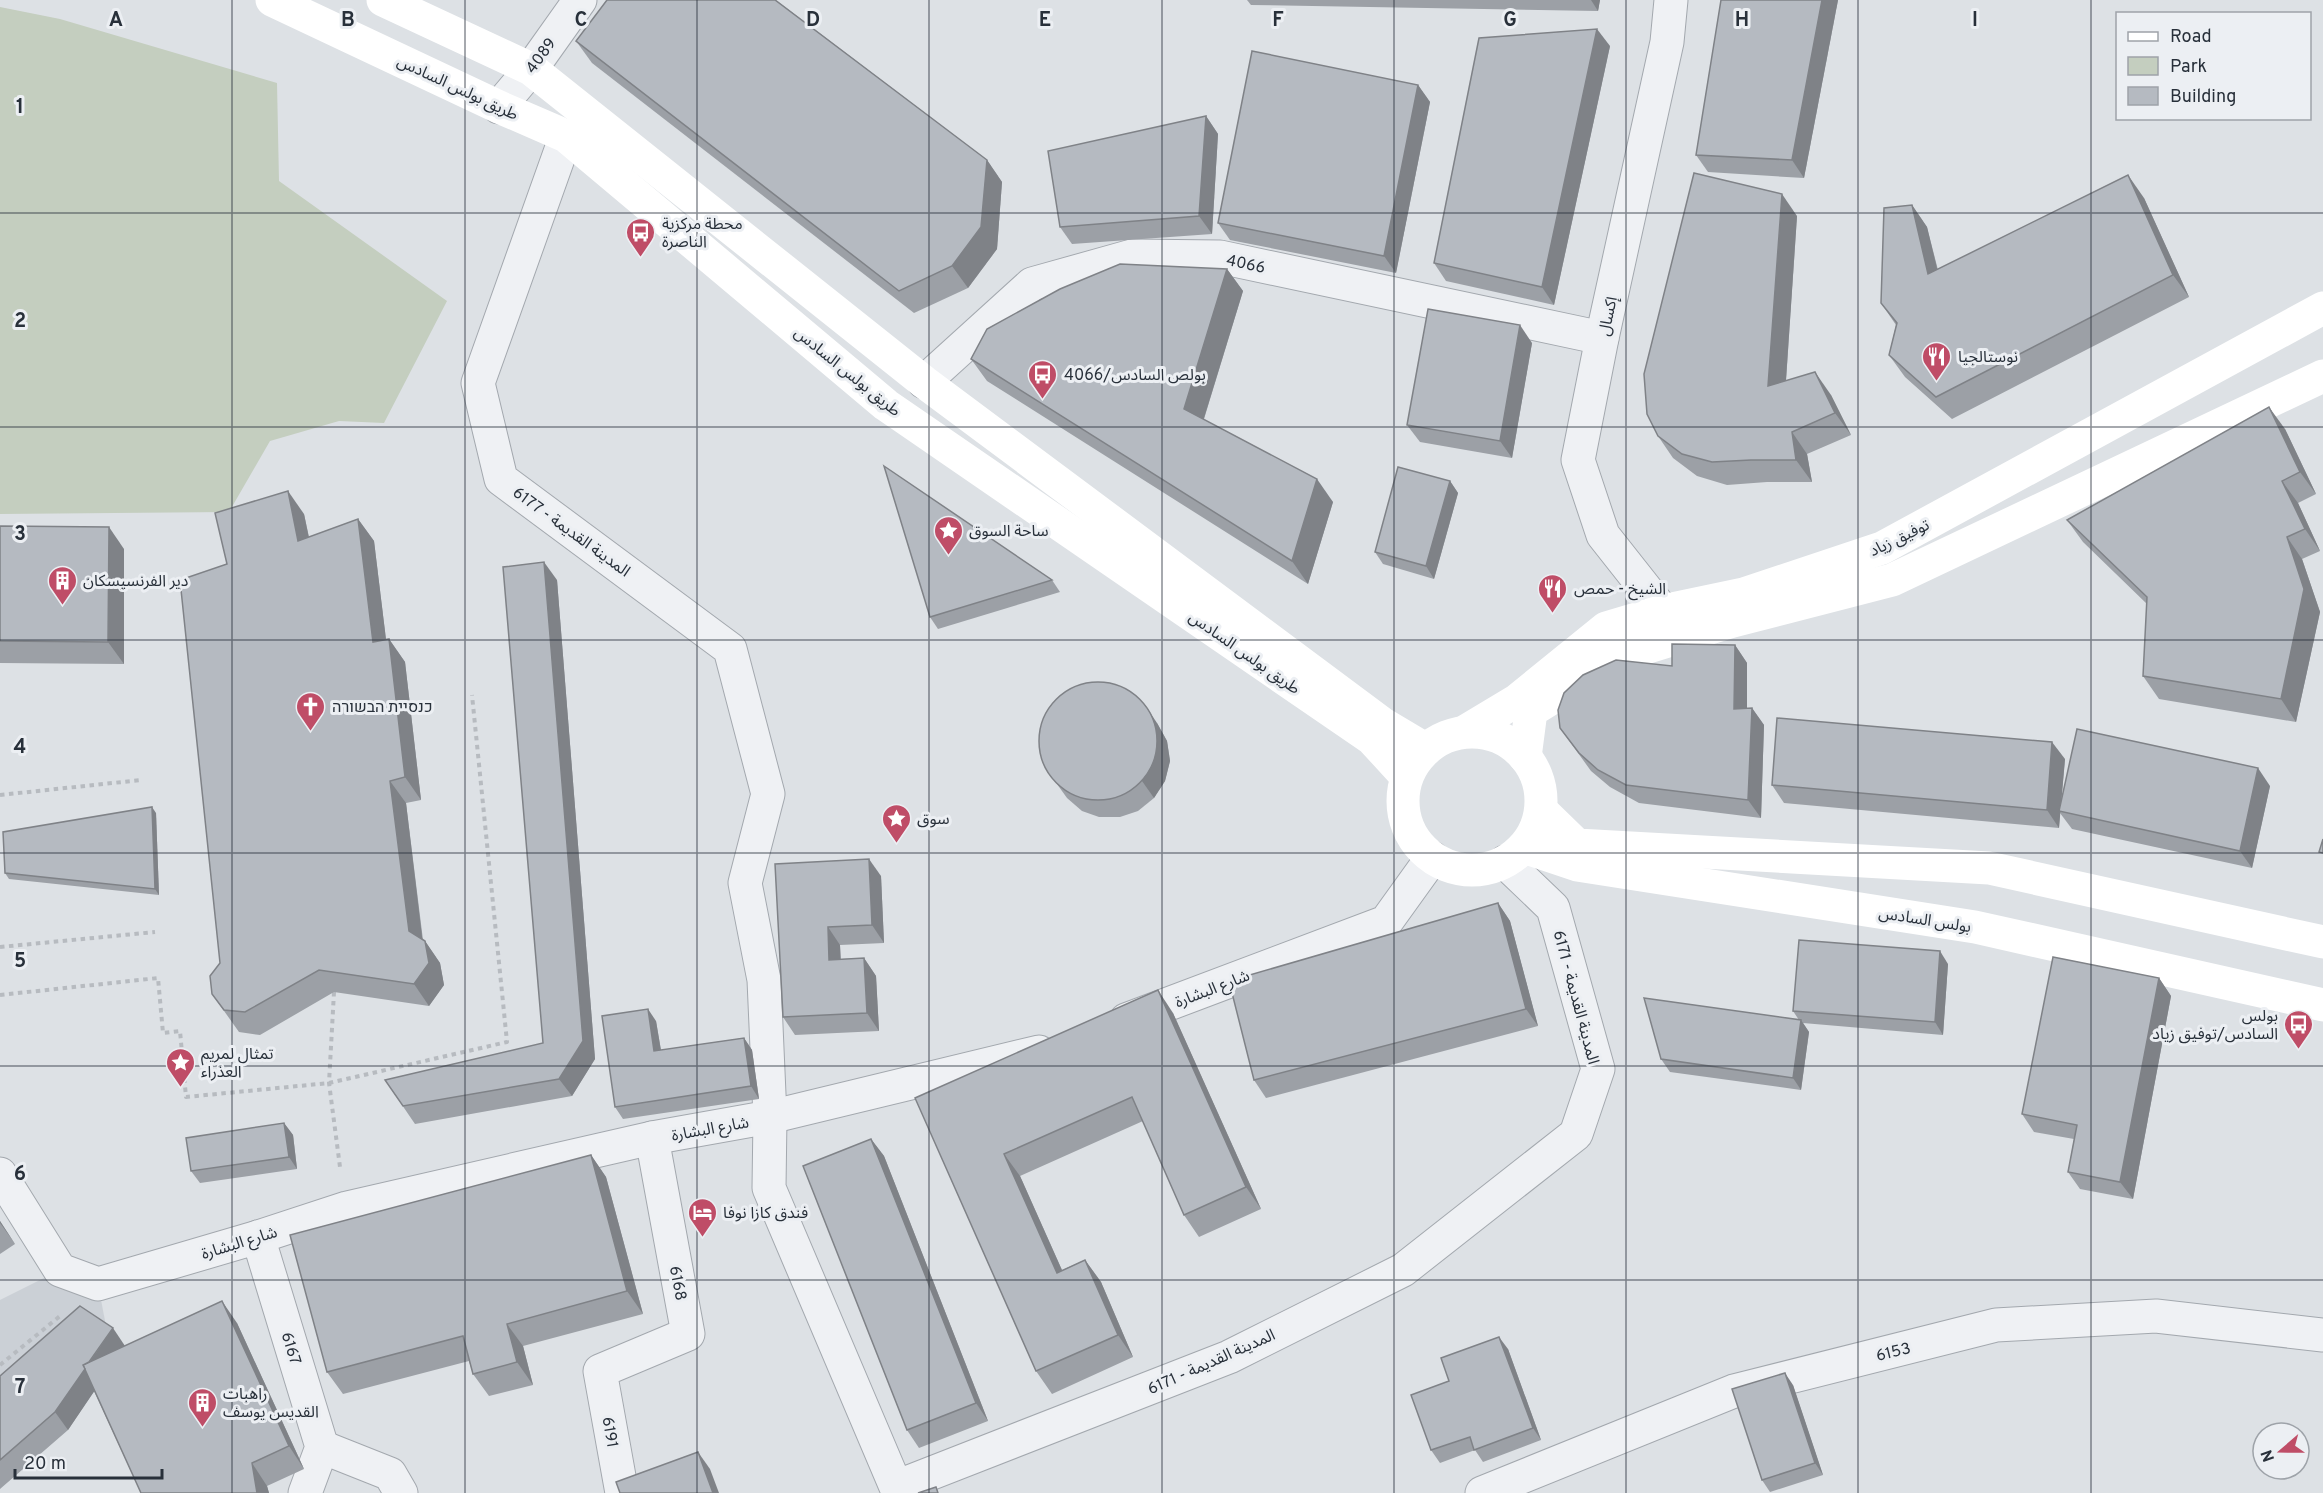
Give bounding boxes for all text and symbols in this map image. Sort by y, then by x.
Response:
text: A [109,8,123,34]
text: B [341,8,355,34]
text: C [575,8,587,34]
text: D [806,8,820,34]
text: E [1039,8,1051,34]
text: F [1272,8,1284,34]
text: G [1503,8,1517,34]
text: H [1735,8,1749,34]
text: I [1972,8,1978,34]
legend [2116,12,2311,120]
text: Road [2170,26,2212,49]
street label: 4089 [522,34,561,78]
street label: طريق بولس السادس [393,52,521,126]
text: Park [2170,56,2207,79]
text: Building [2170,86,2236,109]
text: 1 [16,95,24,121]
place label: محطة مركزية الناصرة [662,215,743,253]
bus stop icon: محطة مركزية الناصرة [625,216,657,258]
street label: 4066 [1224,251,1267,279]
street label: إكسال [1595,294,1623,338]
text: 2 [14,309,26,335]
street label: طريق بولس السادس [789,323,904,422]
restaurant icon: نوستالجيا [1921,340,1953,382]
place label: نوستالجيا [1958,348,2018,368]
bus stop icon: بولص السادس/4066 [1027,358,1059,400]
place label: بولص السادس/4066 [1064,366,1206,386]
street label: المدينة القديمة - 6177 [508,483,633,582]
place icon: ساحة السوق [932,514,964,556]
street label: توفيق زياد [1866,516,1934,562]
text: 3 [14,522,26,548]
place label: ساحة السوق [969,522,1049,542]
building icon: دير الفرنسيسكان [46,564,78,606]
place label: دير الفرنسيسكان [83,572,188,592]
restaurant icon: الشيخ - حمص [1537,572,1569,614]
place label: الشيخ - حمص [1574,580,1666,601]
street label: طريق بولس السادس [1184,608,1304,700]
church icon: כנסיית הבשורה [295,690,327,732]
place label: כנסיית הבשורה [332,698,433,718]
text: 4 [14,735,26,761]
place icon: سوق [880,802,912,844]
place label: سوق [917,810,949,830]
street label: بولس السادس [1877,904,1972,938]
street label: المدينة القديمة - 6171 [1548,928,1603,1067]
text: 5 [14,949,26,975]
street label: شارع البشارة [1173,966,1253,1014]
place label: بولس السادس/توفيق زياد [2152,1007,2278,1045]
bus stop icon: بولس السادس/توفيق زياد [2283,1008,2315,1050]
place label: تمثال لمريم العذراء [201,1045,274,1083]
place icon: تمثال لمريم العذراء [164,1046,196,1088]
street label: شارع البشارة [670,1113,751,1148]
text: 6 [14,1162,26,1188]
hotel icon: فندق كازا نوفا [686,1196,718,1238]
place label: فندق كازا نوفا [723,1204,808,1224]
street label: شارع البشارة [199,1223,280,1266]
street label: 6168 [664,1264,690,1302]
street label: المدينة القديمة - 6171 [1145,1326,1279,1400]
street label: 6167 [276,1330,304,1367]
street label: 6153 [1874,1339,1913,1367]
text: 7 [15,1375,25,1401]
place label: راهبات القديس يوسف [223,1385,319,1423]
building icon: راهبات القديس يوسف [186,1386,218,1428]
street label: 6191 [596,1415,622,1449]
north arrow [2251,1421,2311,1481]
scale bar [15,1442,162,1480]
text: N [2257,1447,2280,1464]
text: 20 m [24,1453,66,1476]

